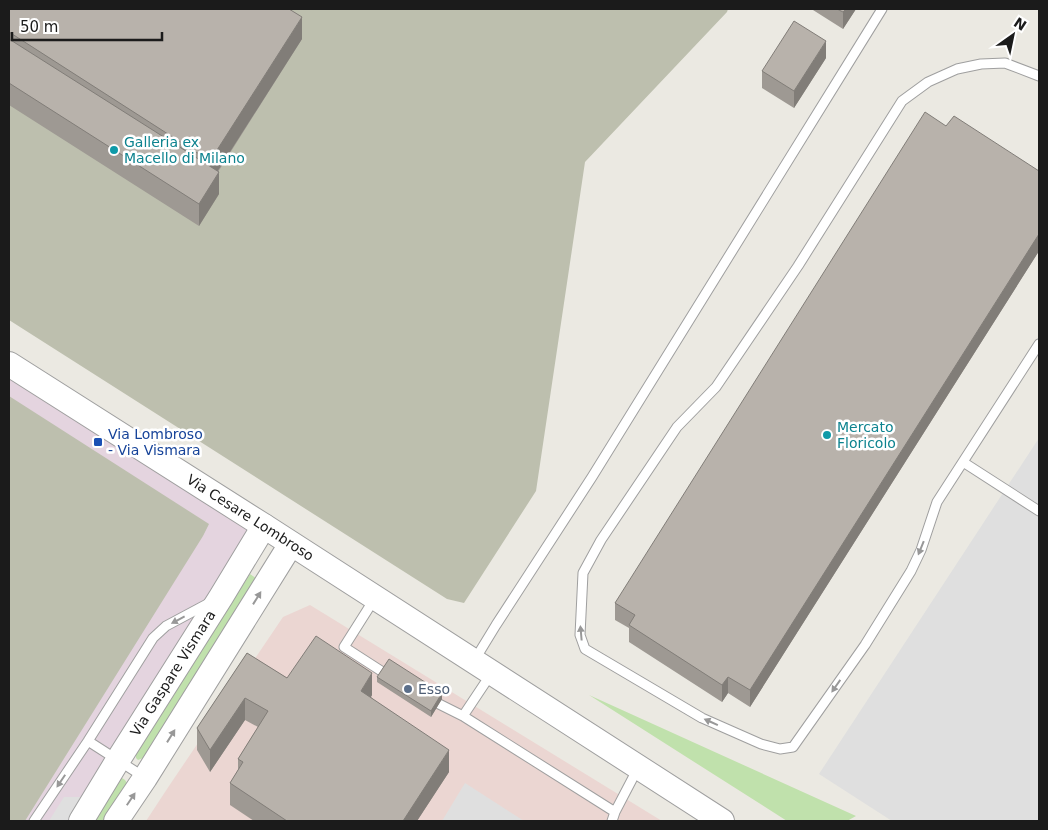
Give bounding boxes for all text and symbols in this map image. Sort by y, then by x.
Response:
scale bar [12,10,162,42]
north arrow [988,10,1038,60]
text: N [1011,14,1029,34]
text: 50 m [20,18,58,36]
place label: Galleria ex Macello di Milano [124,134,245,166]
marker: Galleria ex Macello di Milano [108,144,120,156]
place label: Mercato Floricolo [837,419,896,451]
place label: Via Lombroso - Via Vismara [108,426,203,458]
marker: Mercato Floricolo [821,429,833,441]
marker: Via Lombroso - Via Vismara [92,436,104,448]
street label: Via Cesare Lombroso [184,471,317,564]
one-way arrow [917,541,925,556]
one-way arrow [253,592,262,605]
street label: Via Gaspare Vismara [127,607,219,739]
one-way arrow [170,616,185,624]
one-way arrow [577,624,585,640]
one-way arrow [831,680,841,693]
place label: Esso [418,681,450,697]
marker: Esso [402,683,414,695]
one-way arrow [704,717,718,725]
one-way arrow [167,730,176,743]
one-way arrow [56,774,66,788]
one-way arrow [126,793,135,806]

